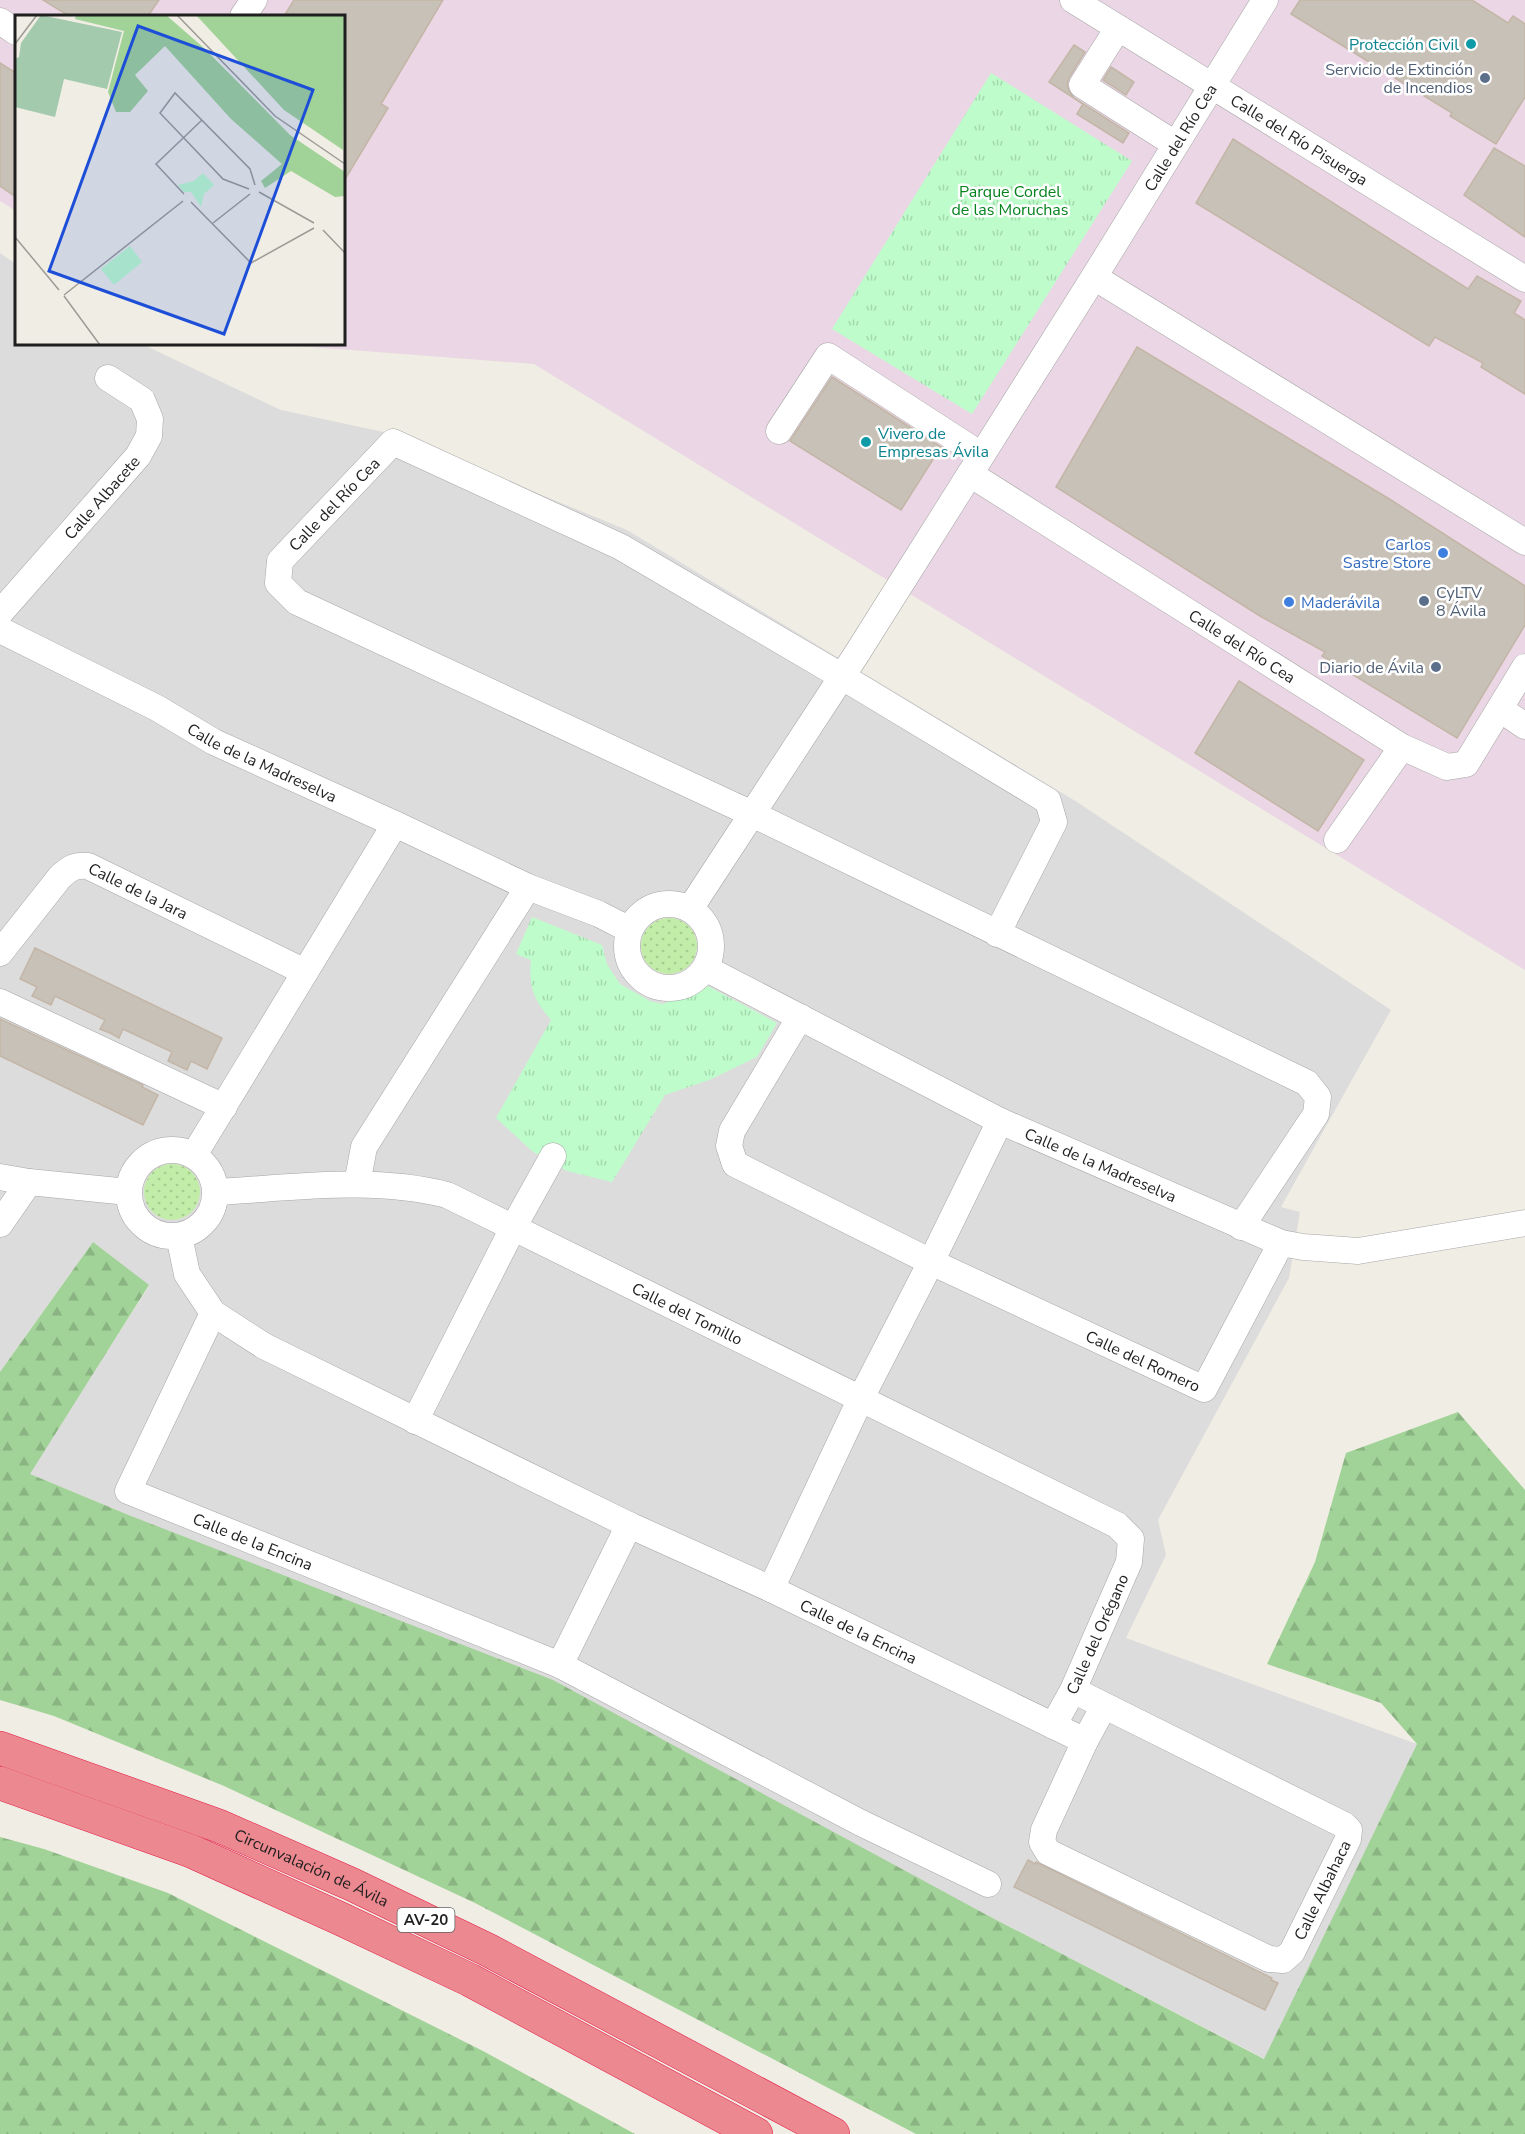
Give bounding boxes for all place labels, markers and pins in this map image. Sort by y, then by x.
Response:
place label: Protección Civil [1349,34,1459,56]
marker: Protección Civil [1464,37,1478,51]
place label: Servicio de Extinción de Incendios [1325,59,1473,99]
marker: Servicio de Extinción de Incendios [1478,71,1492,85]
place label: Vivero de Empresas Ávila [877,423,989,463]
marker: Vivero de Empresas Ávila [859,435,873,449]
place label: Carlos Sastre Store [1343,534,1431,574]
marker: Carlos Sastre Store [1436,546,1450,560]
place label: CyLTV 8 Ávila [1436,582,1486,622]
place label: Maderávila [1301,592,1380,614]
marker: CyLTV 8 Ávila [1417,594,1431,608]
marker: Maderávila [1282,595,1296,609]
place label: Diario de Ávila [1319,657,1424,679]
marker: Diario de Ávila [1429,660,1443,674]

